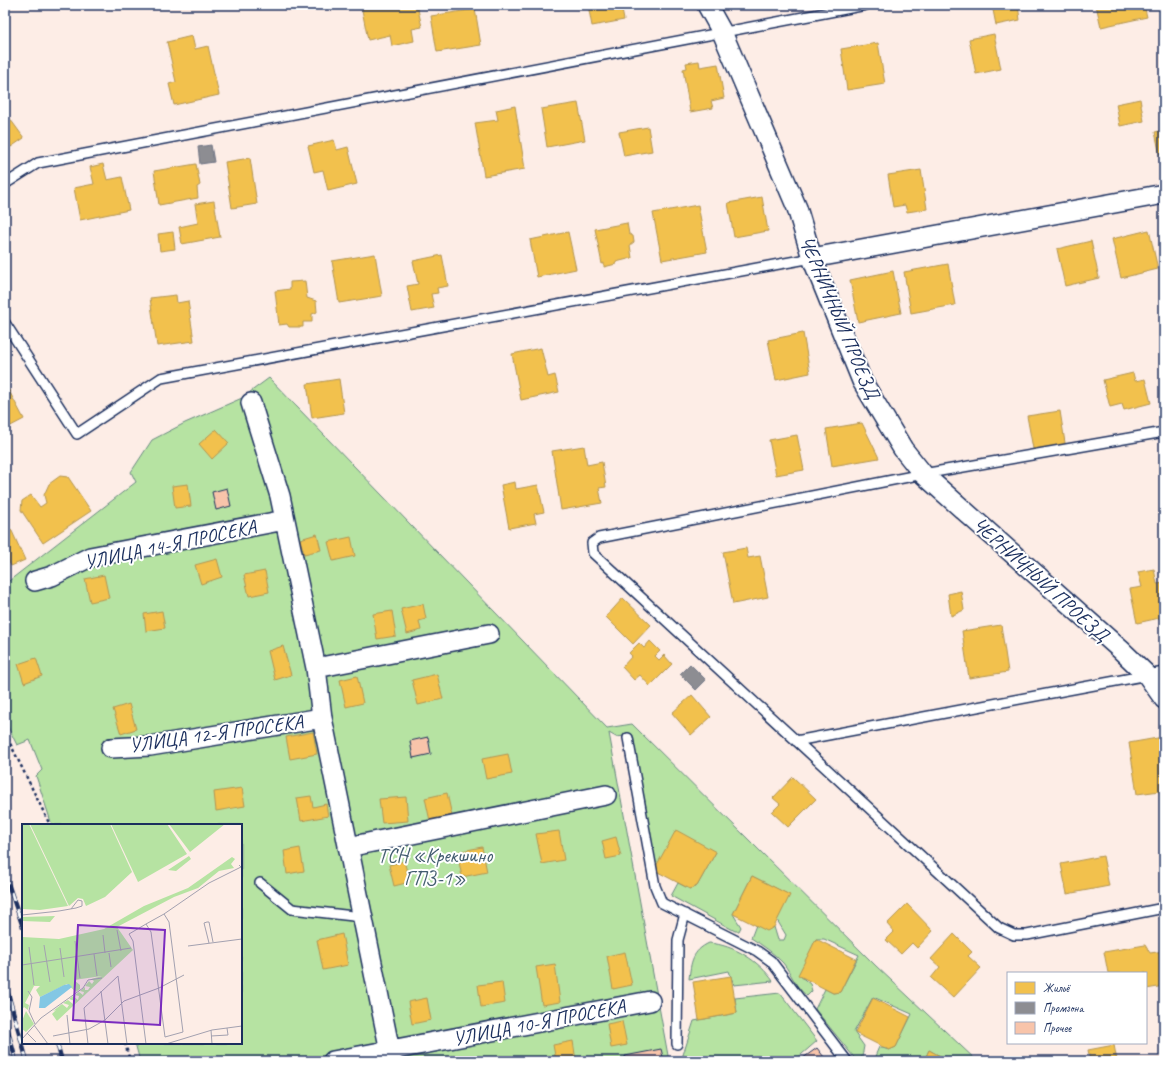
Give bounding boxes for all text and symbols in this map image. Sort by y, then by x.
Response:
street label: ЧЕРНИЧНЫЙ ПРОЕЗД [794,232,886,404]
street label: ЧЕРНИЧНЫЙ ПРОЕЗД [968,512,1115,648]
street label: УЛИЦА 14-Я ПРОСЕКА [82,514,259,575]
street label: УЛИЦА 12-Я ПРОСЕКА [128,709,305,758]
inset map [22,824,242,1044]
park label: ТСН «Крекшино ГПЗ-1» [378,843,493,891]
legend [1007,972,1147,1044]
text: Жильё [1043,980,1071,996]
street label: УЛИЦА 10-Я ПРОСЕКА [451,993,628,1051]
text: Промзона [1043,1000,1085,1016]
text: Прочее [1043,1020,1072,1036]

